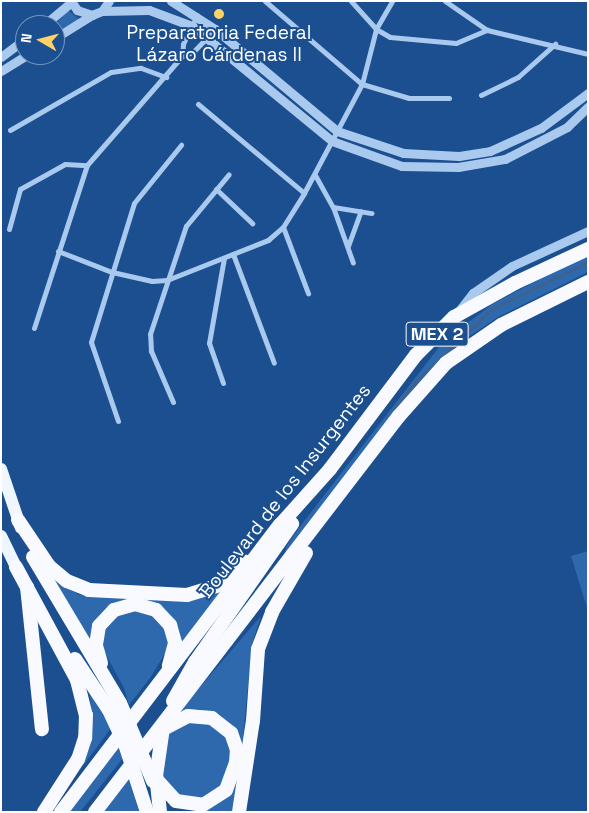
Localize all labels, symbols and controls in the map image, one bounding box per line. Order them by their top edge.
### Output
marker: Preparatoria Federal Lázaro Cárdenas ll [213,8,225,20]
north arrow [15,15,65,65]
place label: Preparatoria Federal Lázaro Cárdenas ll [127,22,311,66]
text: N [17,32,36,44]
road number: MEX 2 [404,318,470,349]
street label: Boulevard de los Insurgentes [194,380,376,602]

